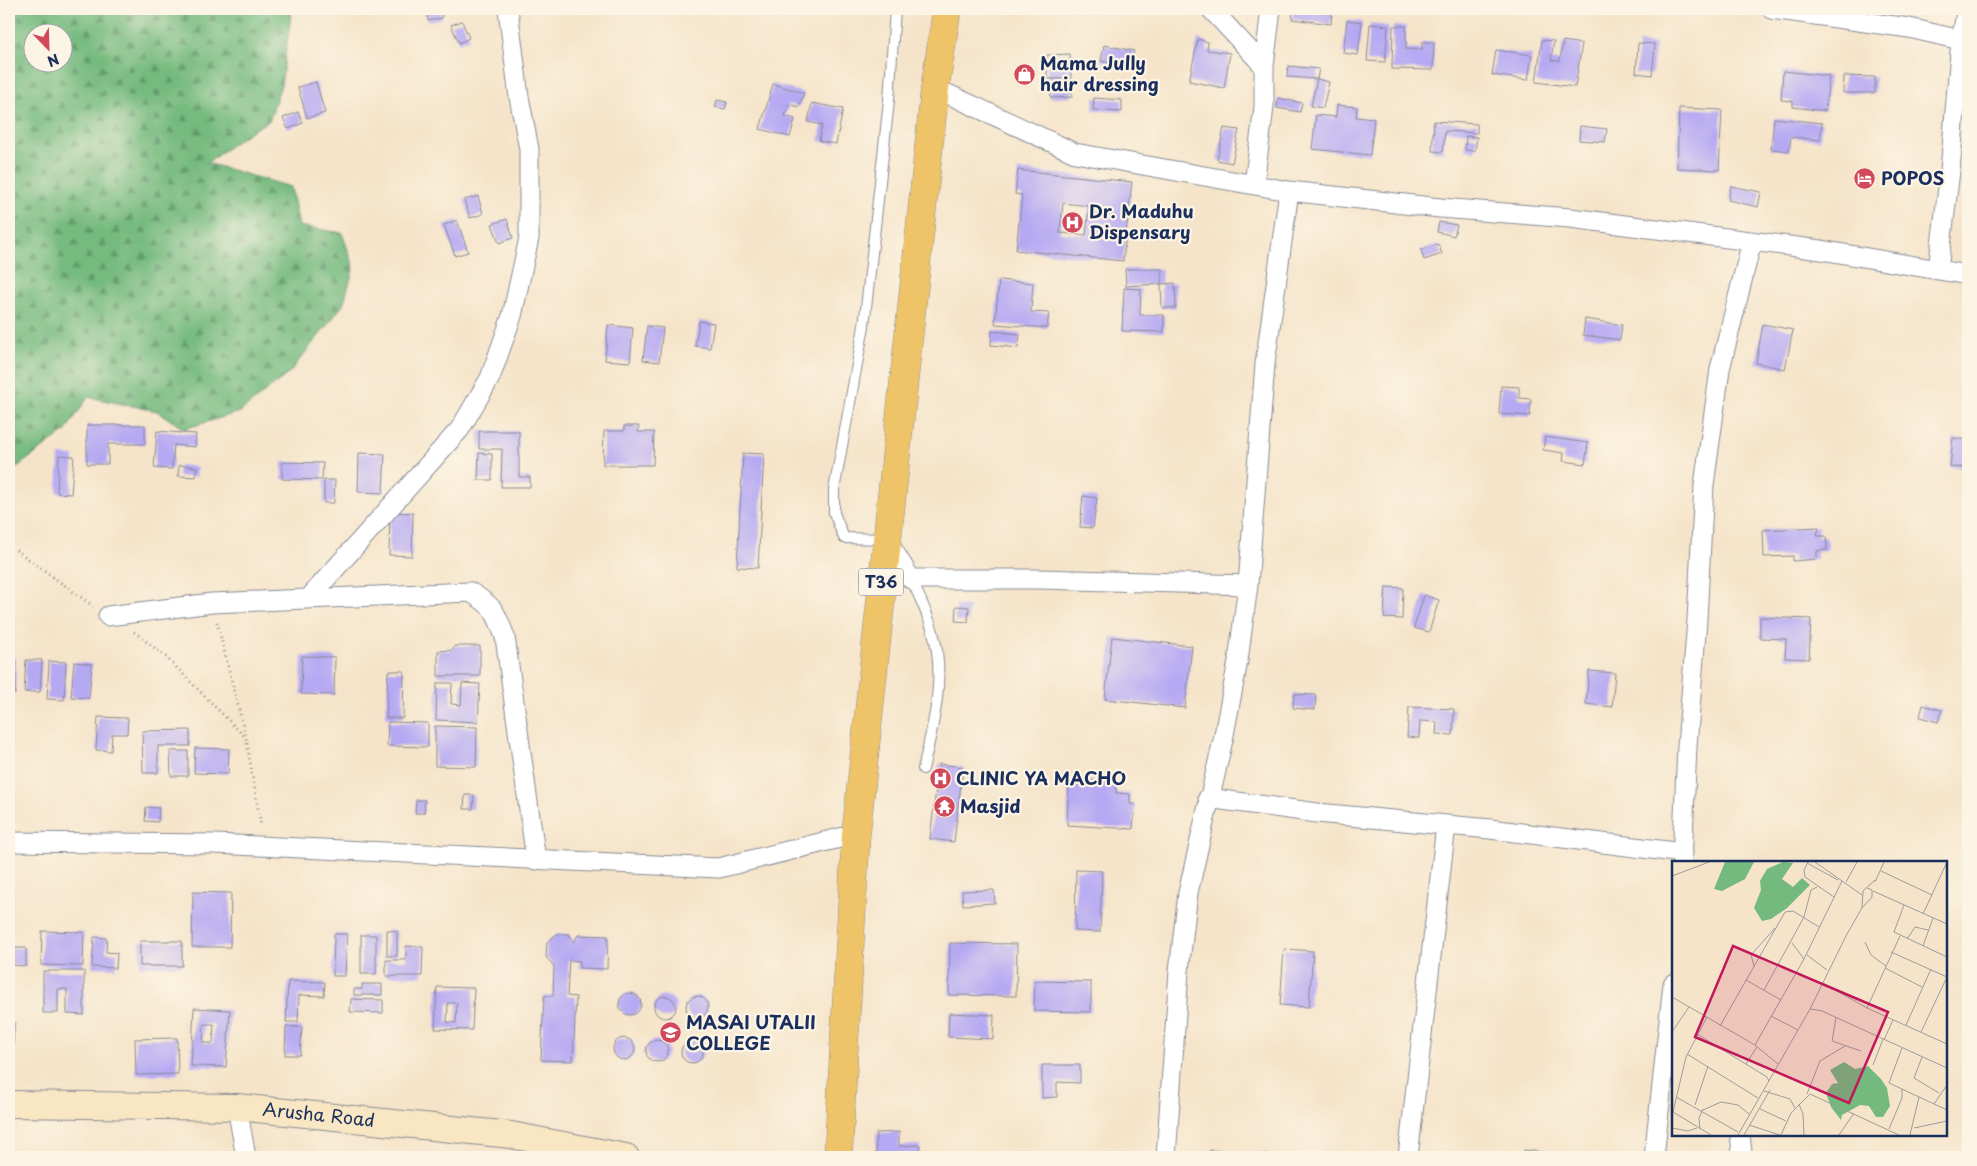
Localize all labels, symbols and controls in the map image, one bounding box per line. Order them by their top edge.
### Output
north arrow [22,22,72,72]
text: N [44,49,62,72]
place label: Mama Jully hair dressing [1040,49,1159,97]
shop icon: Mama Jully hair dressing [1012,62,1036,86]
place label: POPOS [1881,164,1945,191]
hotel icon: POPOS [1853,167,1877,191]
place label: Dr. Maduhu Dispensary [1089,197,1194,245]
hospital icon: Dr. Maduhu Dispensary [1061,210,1085,234]
road number: T36 [858,568,904,596]
place label: CLINIC YA MACHO [956,764,1126,791]
hospital icon: CLINIC YA MACHO [928,767,952,791]
place label: Masjid [960,792,1021,819]
temple icon: Masjid [932,795,956,819]
inset map [1672,861,1947,1136]
place label: MASAI UTALII COLLEGE [686,1008,816,1056]
school or university icon: MASAI UTALII COLLEGE [658,1021,682,1045]
street label: Arusha Road [261,1095,376,1133]

